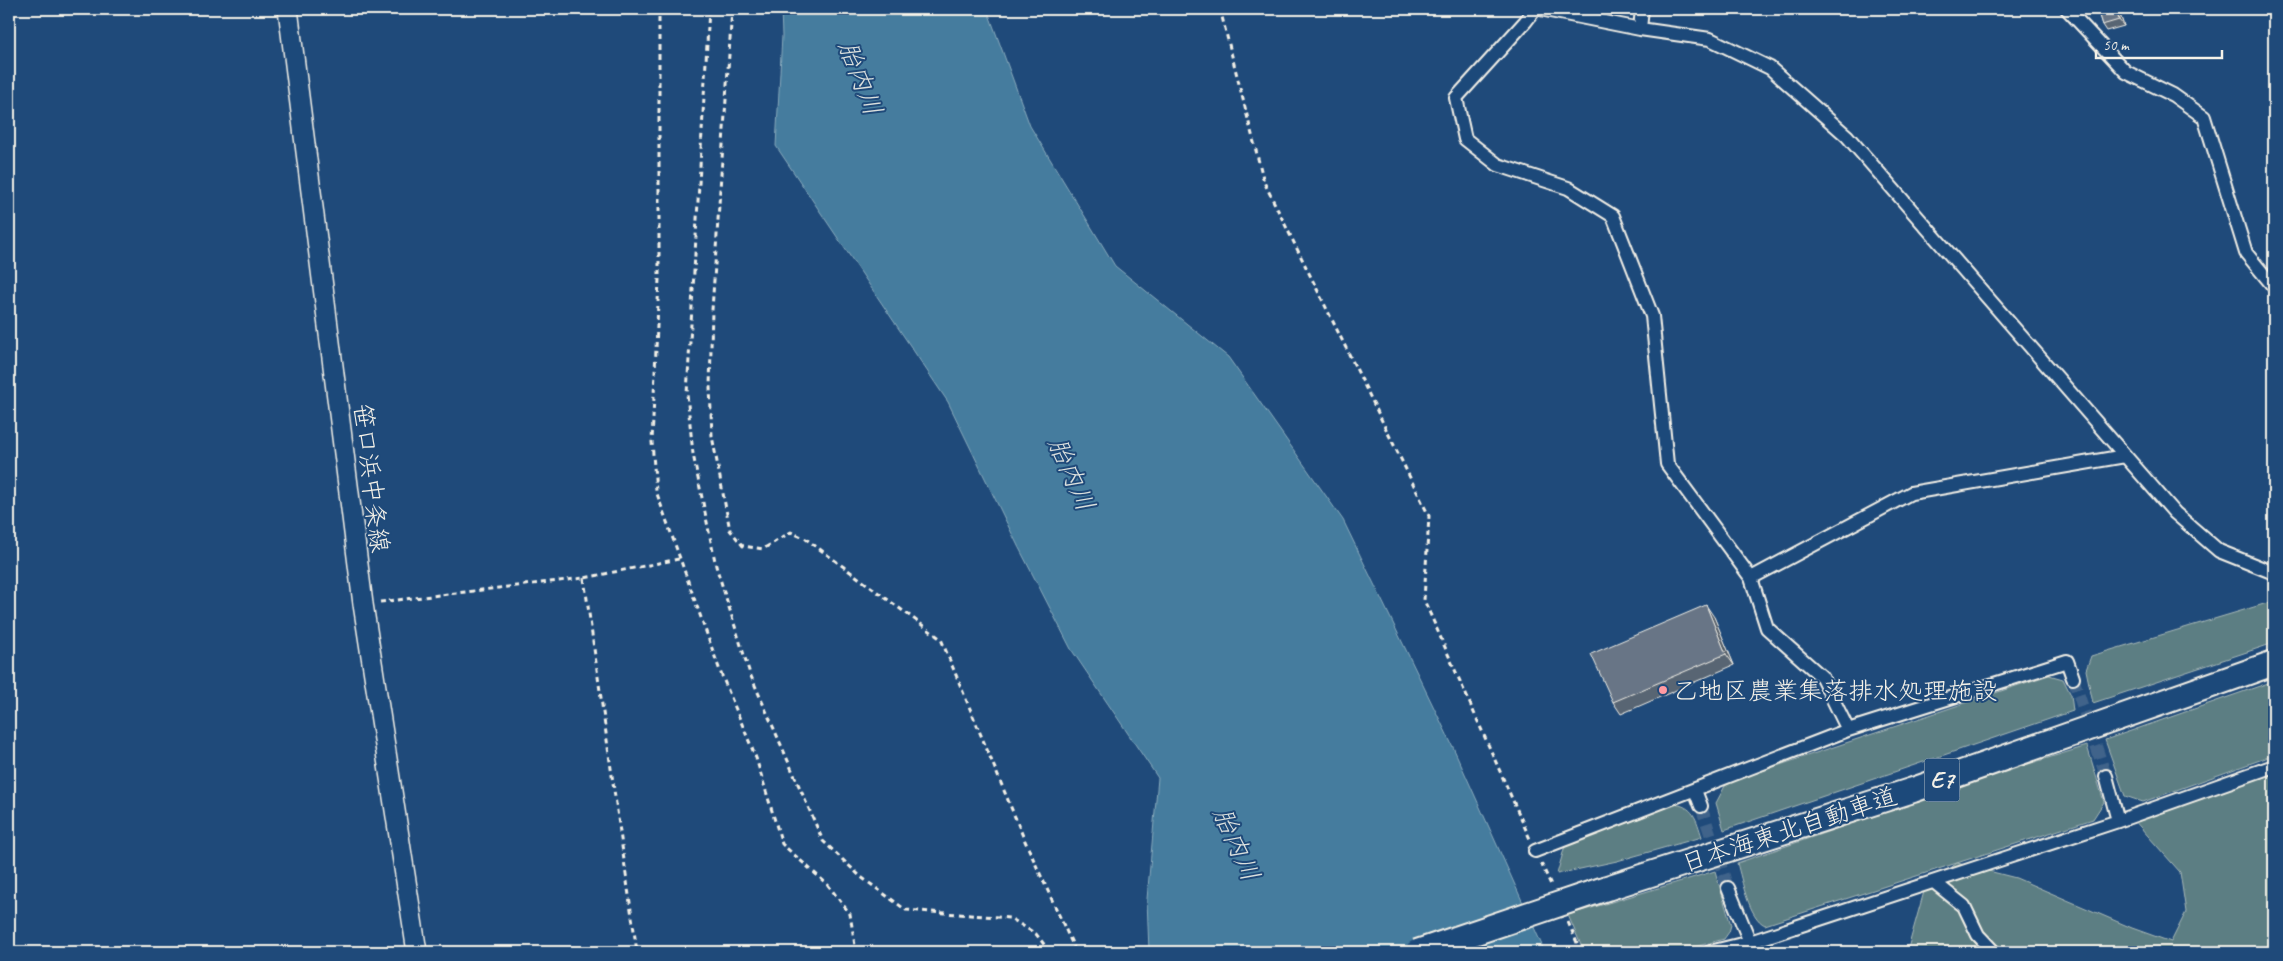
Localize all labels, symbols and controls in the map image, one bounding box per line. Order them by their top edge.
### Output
scale bar [2096,28,2222,60]
water label: 胎内川 [831,36,890,121]
text: 50 m [2103,36,2130,55]
street label: 笹口浜中条線 [346,402,396,555]
water label: 胎内川 [1041,432,1102,517]
place label: 乙地区農業集落排水処理施設 [1673,675,1998,707]
marker: 乙地区農業集落排水処理施設 [1657,684,1669,696]
road number: E7 [1924,758,1960,802]
street label: 日本海東北自動車道 [1677,780,1901,880]
water label: 胎内川 [1206,802,1267,887]

